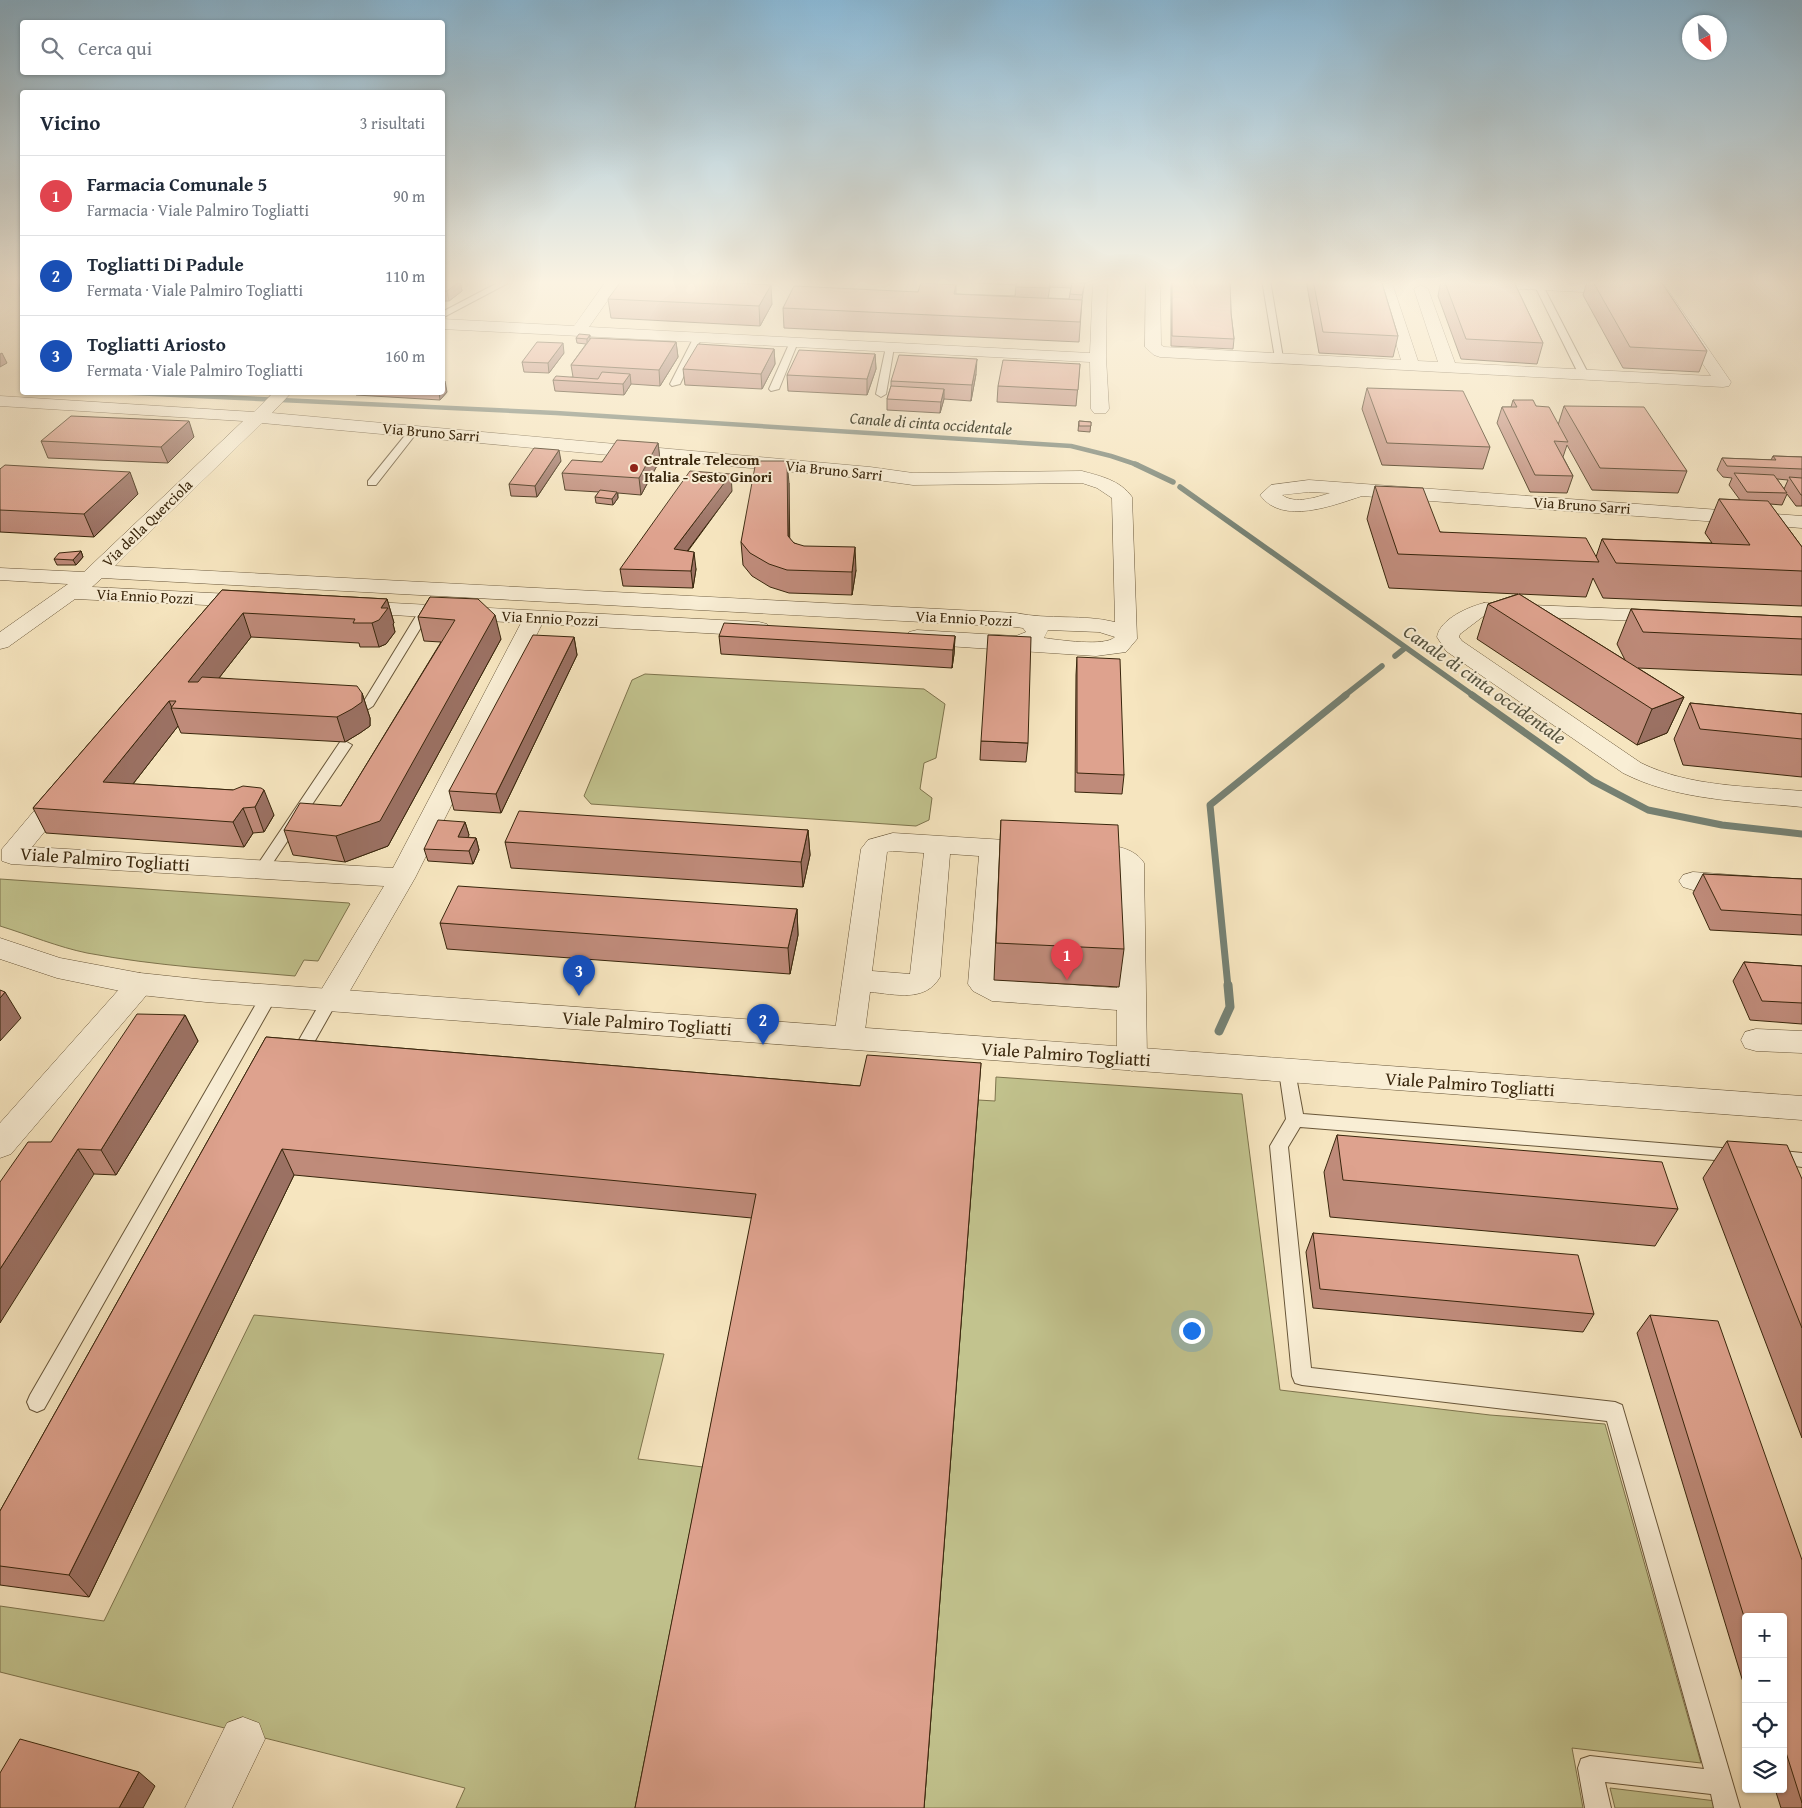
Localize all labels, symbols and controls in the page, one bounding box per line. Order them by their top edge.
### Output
north arrow [1682,15,1727,60]
search box [20,20,445,75]
icon: search [38,34,66,62]
text: Cerca qui [78,34,152,62]
text: Vicino [40,107,100,138]
text: 3 risultati [360,111,425,135]
text: Farmacia Comunale 5 [87,170,267,198]
text: 1 [52,184,60,208]
text: 90 m [393,184,425,208]
text: Farmacia · Viale Palmiro Togliatti [87,198,309,222]
text: Togliatti Di Padule [87,250,244,278]
text: 2 [52,264,60,288]
text: 110 m [385,264,425,288]
text: Fermata · Viale Palmiro Togliatti [87,278,303,302]
text: Togliatti Ariosto [87,330,226,358]
text: 3 [52,344,60,368]
text: 160 m [385,344,425,368]
text: Fermata · Viale Palmiro Togliatti [87,358,303,382]
water label: Canale di cinta occidentale [849,405,1013,441]
street label: Via Bruno Sarri [381,417,481,447]
place label: Centrale Telecom Italia - Sesto Ginori [644,449,773,487]
street label: Via Bruno Sarri [784,454,884,486]
marker: Centrale Telecom Italia - Sesto Ginori [628,462,640,474]
street label: Via della Querciola [97,474,197,572]
street label: Via Bruno Sarri [1533,491,1631,519]
street label: Via Ennio Pozzi [96,583,194,609]
street label: Via Ennio Pozzi [501,605,599,631]
street label: Via Ennio Pozzi [915,605,1013,631]
water label: Canale di cinta occidentale [1398,617,1572,751]
street label: Viale Palmiro Togliatti [19,840,191,878]
pin: 1 [1051,939,1083,980]
pin: 3 [563,955,595,996]
street label: Viale Palmiro Togliatti [561,1004,733,1042]
pin: 2 [747,1004,779,1045]
street label: Viale Palmiro Togliatti [980,1035,1152,1073]
street label: Viale Palmiro Togliatti [1384,1065,1556,1103]
your location [1179,1318,1205,1344]
map controls [1742,1613,1787,1793]
button: + [1742,1613,1787,1658]
button: − [1742,1658,1787,1703]
button: locate [1742,1703,1787,1748]
button: layers [1742,1748,1787,1793]

